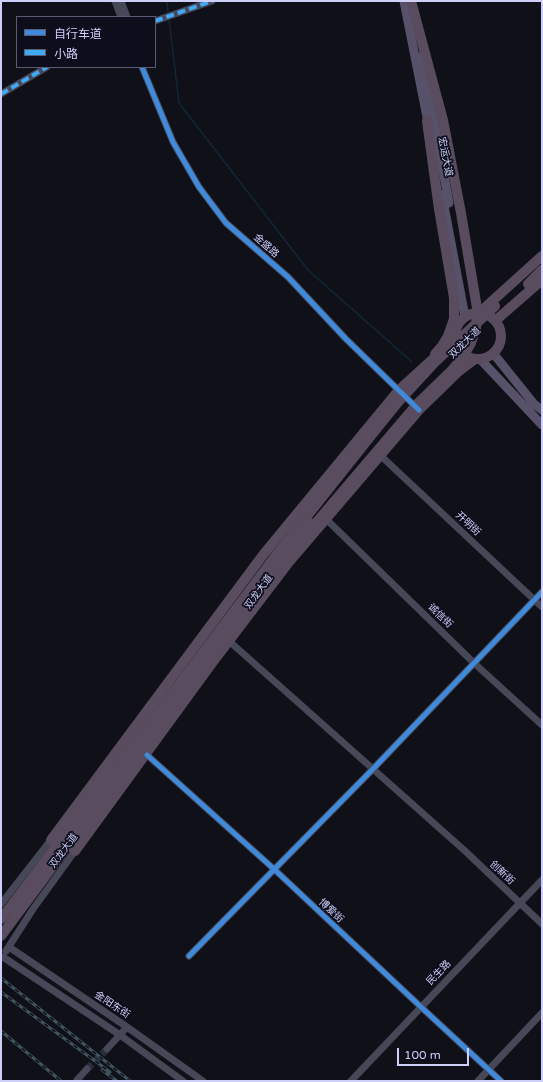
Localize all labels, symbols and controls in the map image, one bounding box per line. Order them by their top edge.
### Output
legend [16,16,156,68]
text: 自行车道 [54,27,102,41]
text: 小路 [54,47,78,61]
street label: 宏运大道 [435,136,455,178]
street label: 金盛路 [251,232,281,260]
street label: 双龙大道 [446,325,484,361]
street label: 开明街 [453,509,483,539]
street label: 双龙大道 [242,572,276,612]
street label: 诚信街 [425,601,455,631]
street label: 双龙大道 [47,831,81,871]
street label: 创新街 [487,858,517,888]
street label: 博爱街 [316,896,346,926]
street label: 民生路 [424,958,454,988]
street label: 金阳东街 [92,989,132,1021]
scale bar [399,1040,471,1066]
text: 100 m [404,1048,441,1062]

